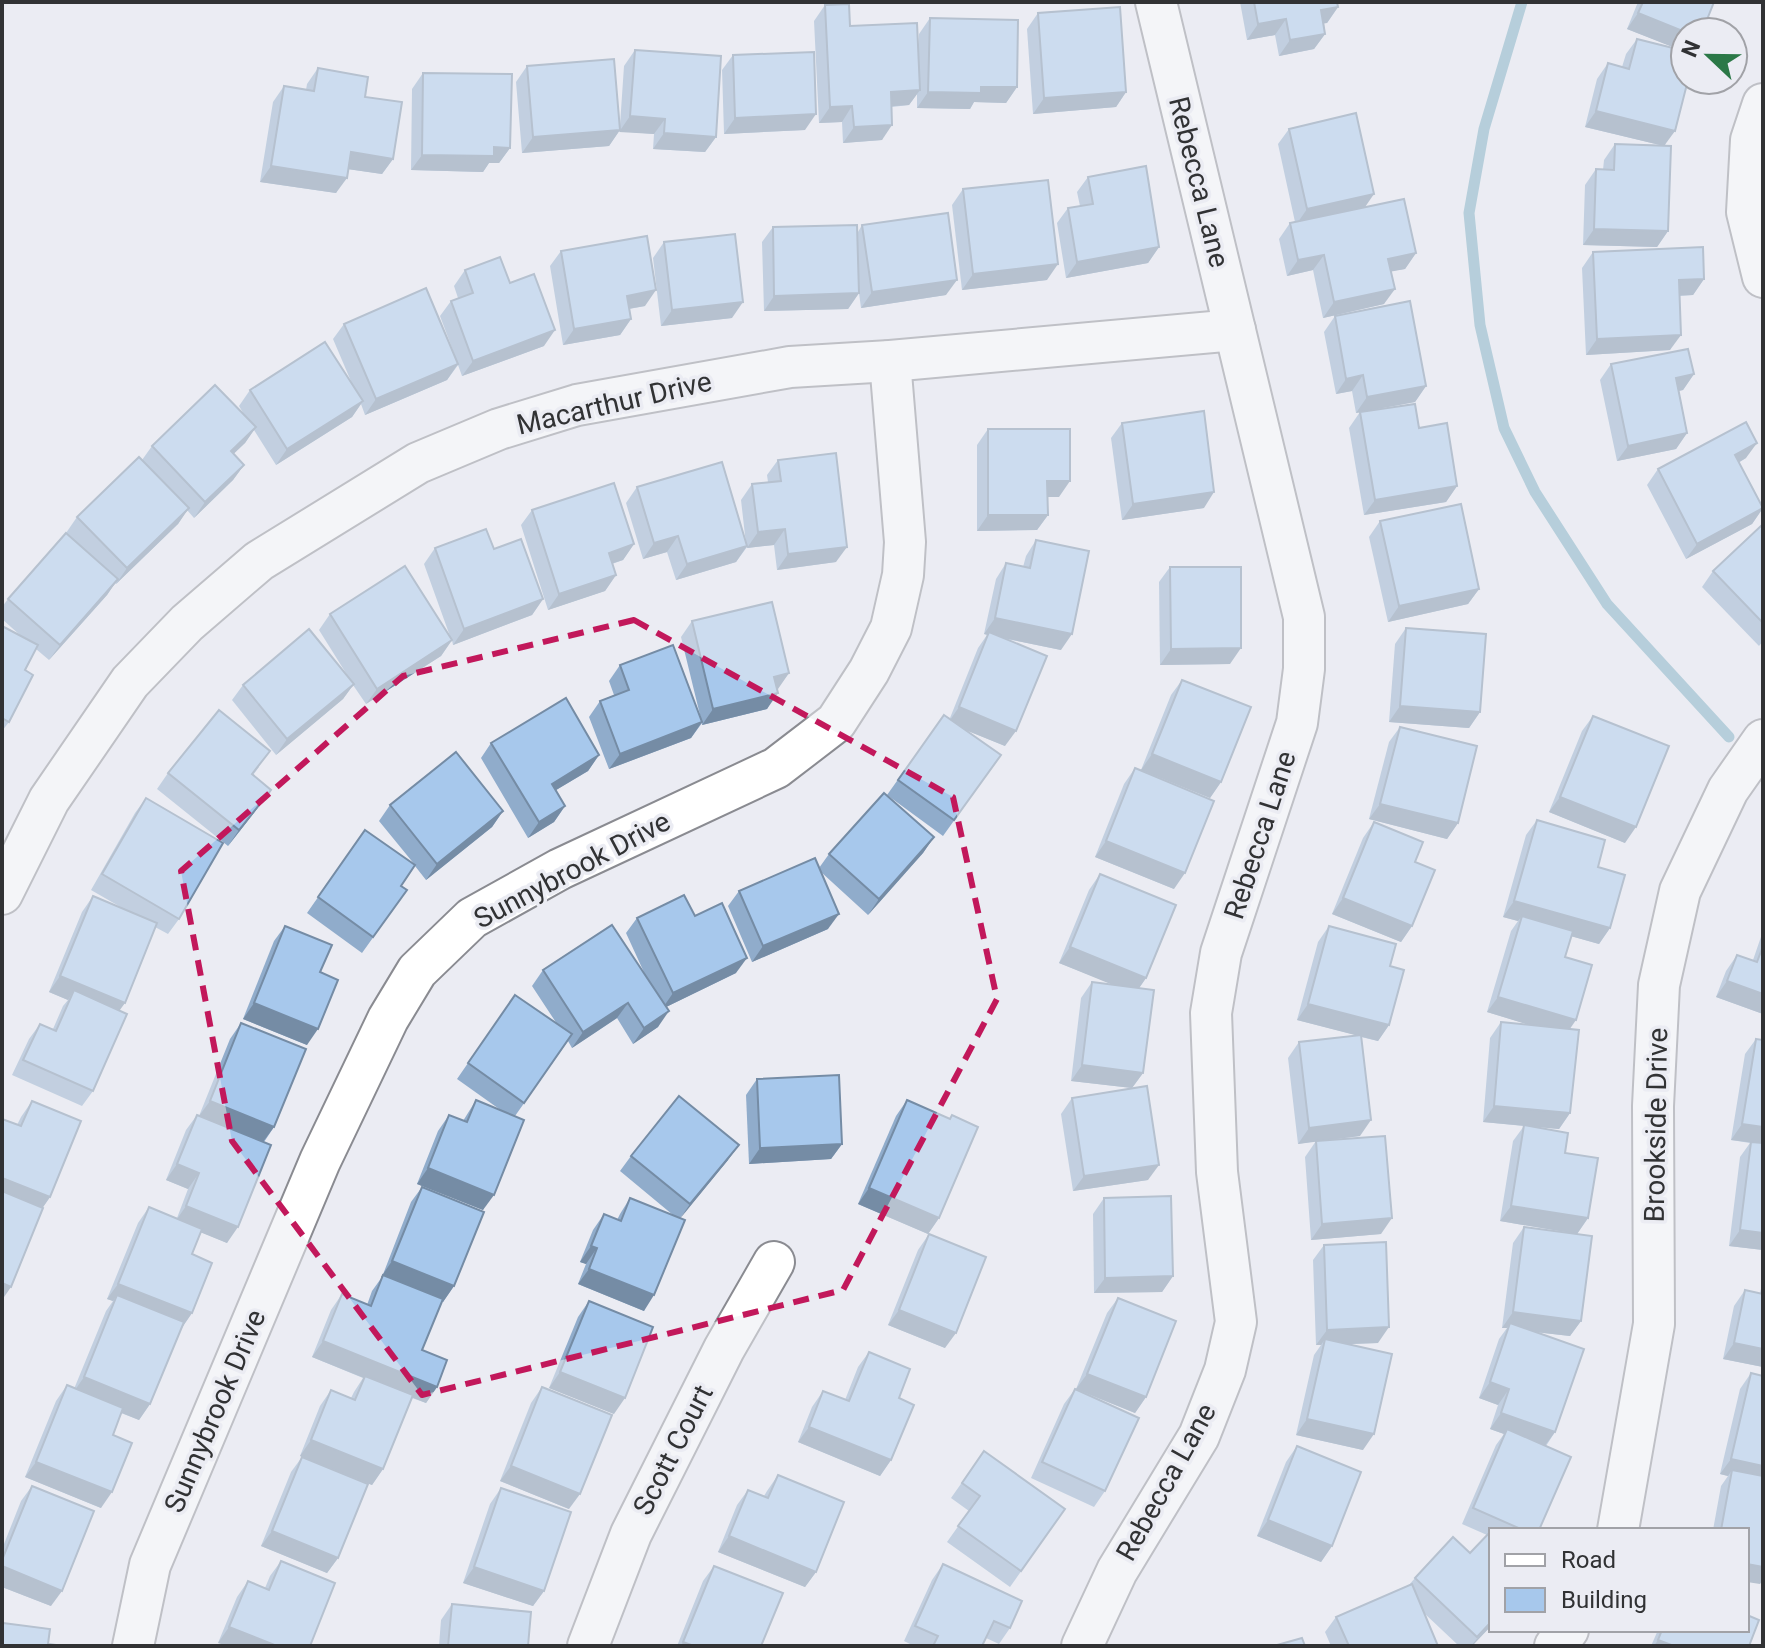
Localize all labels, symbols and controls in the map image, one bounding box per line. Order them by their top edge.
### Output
north arrow [1669,16,1749,96]
text: N [1676,37,1705,61]
street label: Rebecca Lane [1162,93,1236,271]
street label: Macarthur Drive [513,365,715,441]
street label: Rebecca Lane [1217,747,1303,923]
street label: Sunnybrook Drive [468,804,676,936]
street label: Brookside Drive [1638,1027,1674,1223]
street label: Sunnybrook Drive [157,1305,273,1517]
street label: Scott Court [626,1379,720,1521]
street label: Rebecca Lane [1109,1398,1223,1566]
legend [1489,1528,1749,1632]
text: Road [1561,1546,1616,1574]
text: Building [1561,1586,1647,1614]

